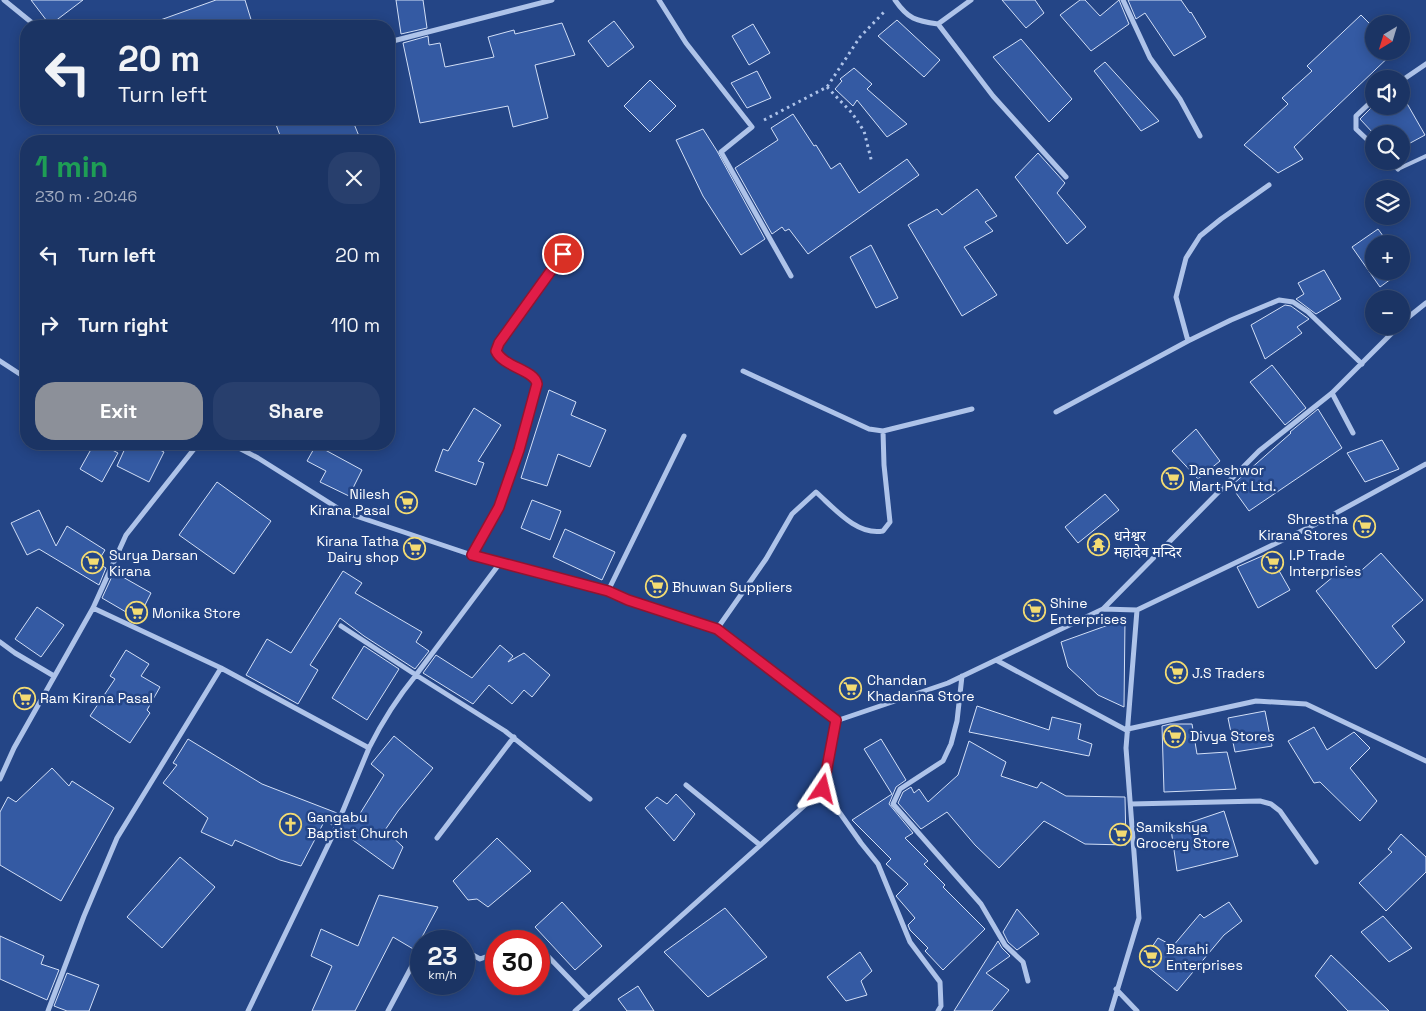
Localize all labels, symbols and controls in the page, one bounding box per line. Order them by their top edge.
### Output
north arrow [1365,15,1410,60]
map controls [1365,15,1410,335]
text: 20 m [118,37,200,81]
icon: left [35,40,100,105]
button: sound [1365,70,1410,115]
text: Turn left [118,80,208,108]
button: search [1365,125,1410,170]
text: 1 min [35,147,108,186]
button: close [328,152,380,204]
button: layers [1365,180,1410,225]
text: 230 m · 20:46 [35,186,137,207]
pin [542,233,584,275]
button: + [1365,235,1410,280]
icon: arrive [549,240,577,268]
icon: left [35,241,63,269]
text: Turn left [78,243,156,268]
text: 20 m [335,243,380,268]
button: − [1365,290,1410,335]
icon: right [35,311,63,339]
text: Turn right [78,313,168,338]
text: 110 m [331,313,380,338]
button: Exit [35,382,203,440]
button: Share [213,382,380,440]
place label: Daneshwor Mart Pvt Ltd. [1189,461,1276,495]
supermarket icon: Daneshwor Mart Pvt Ltd. [1161,466,1185,490]
place label: Nilesh Kirana Pasal [310,485,390,519]
supermarket icon: Nilesh Kirana Pasal [394,490,418,514]
place label: Shrestha Kirana Stores [1259,510,1348,544]
supermarket icon: Shrestha Kirana Stores [1352,515,1376,539]
place label: धनेश्वर महादेव मन्दिर [1114,527,1182,561]
place label: Kirana Tatha Dairy shop [316,532,399,566]
temple icon: धनेश्वर महादेव मन्दिर [1086,532,1110,556]
supermarket icon: Kirana Tatha Dairy shop [403,537,427,561]
place label: Surya Darsan Kirana [109,546,198,580]
place label: I.P Trade Interprises [1289,546,1361,580]
supermarket icon: Surya Darsan Kirana [81,551,105,575]
supermarket icon: I.P Trade Interprises [1261,551,1285,575]
supermarket icon: Bhuwan Suppliers [644,575,668,599]
place label: Bhuwan Suppliers [672,578,792,596]
place label: Shine Enterprises [1050,594,1127,628]
supermarket icon: Shine Enterprises [1022,599,1046,623]
supermarket icon: Monika Store [124,601,148,625]
place label: Monika Store [152,604,241,622]
supermarket icon: J.S Traders [1164,661,1188,685]
place label: J.S Traders [1192,664,1265,682]
place label: Chandan Khadanna Store [867,671,975,705]
supermarket icon: Chandan Khadanna Store [839,676,863,700]
supermarket icon: Ram Kirana Pasal [12,686,36,710]
place label: Ram Kirana Pasal [40,689,153,707]
supermarket icon: Divya Stores [1162,724,1186,748]
place label: Divya Stores [1190,727,1275,745]
position arrow [796,762,848,814]
place label: Gangabu Baptist Church [307,808,408,842]
church icon: Gangabu Baptist Church [279,813,303,837]
place label: Samikshya Grocery Store [1136,818,1230,852]
supermarket icon: Samikshya Grocery Store [1108,823,1132,847]
speed limit sign: 30 [485,930,550,995]
text: 23 [427,940,458,972]
place label: Barahi Enterprises [1166,940,1243,974]
supermarket icon: Barahi Enterprises [1138,945,1162,969]
text: km/h [428,967,457,983]

